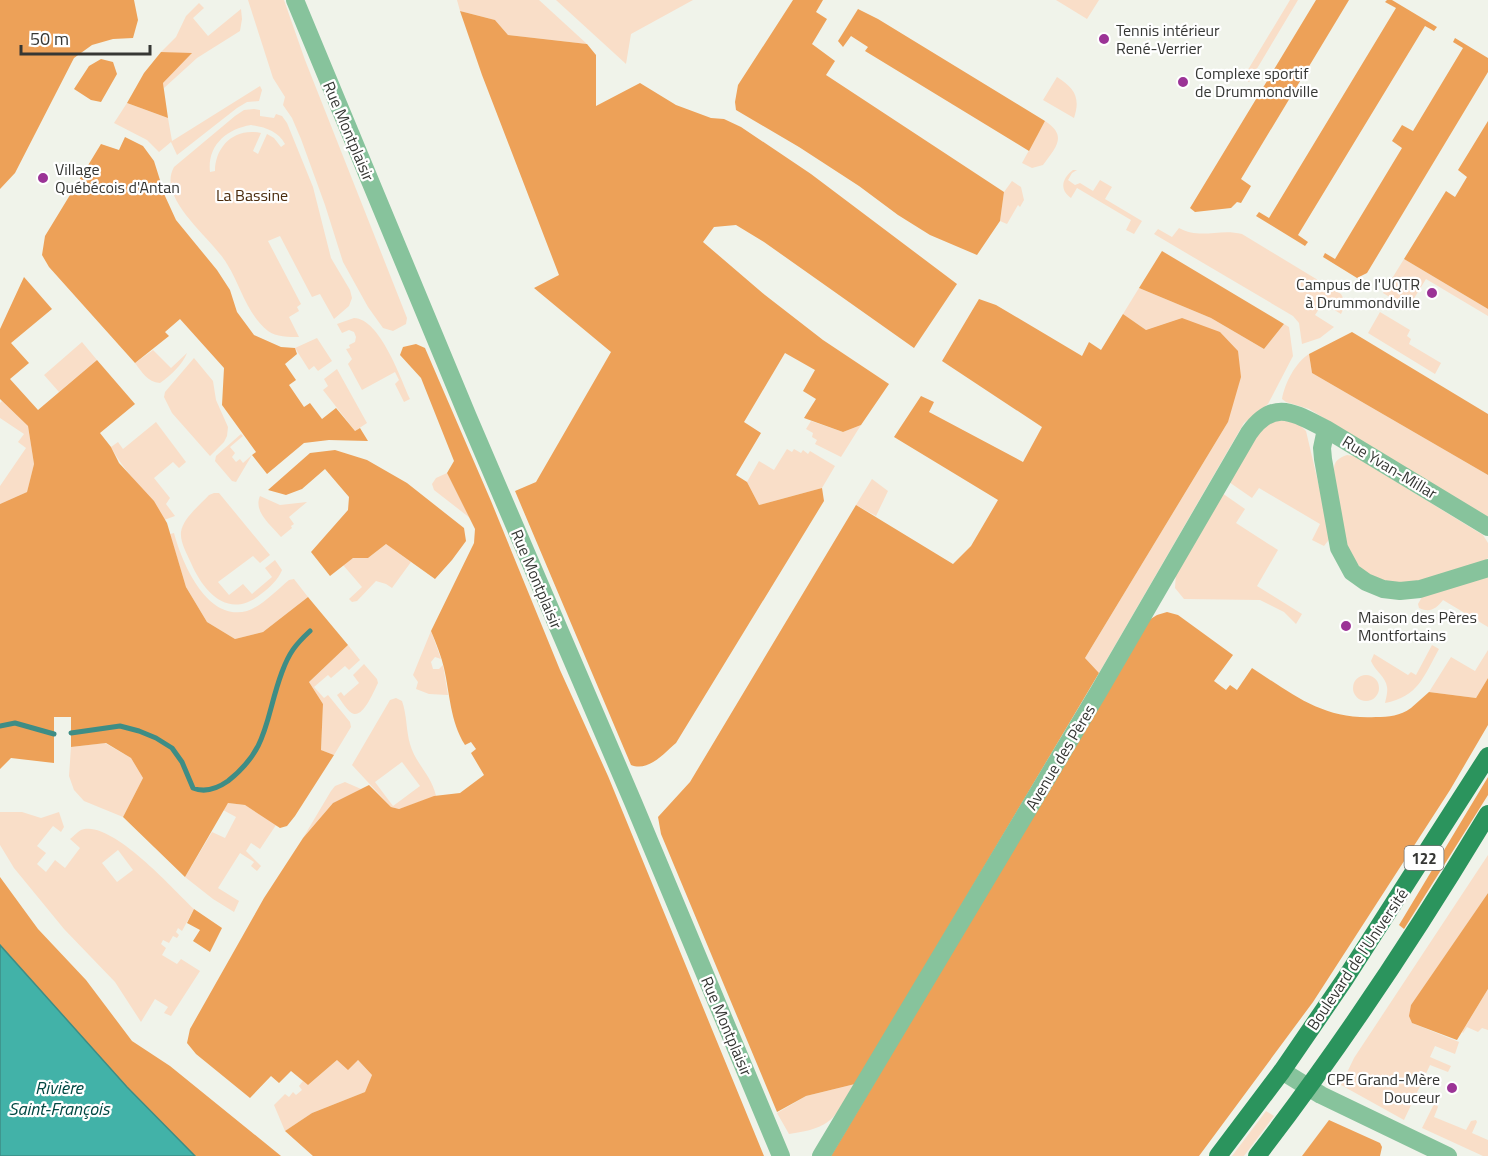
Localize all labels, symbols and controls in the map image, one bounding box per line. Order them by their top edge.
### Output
scale bar [21,18,150,56]
place label: Tennis intérieur René-Verrier [1116,18,1220,60]
text: 50 m [30,25,69,52]
marker: Tennis intérieur René-Verrier [1097,32,1111,46]
place label: Complexe sportif de Drummondville [1195,61,1318,103]
marker: Complexe sportif de Drummondville [1176,75,1190,89]
street label: Rue Montplaisir [317,78,381,185]
place label: Village Québécois d'Antan [55,157,180,199]
marker: Village Québécois d'Antan [36,171,50,185]
park label: La Bassine [216,183,288,207]
place label: Campus de l'UQTR à Drummondville [1296,272,1420,314]
marker: Campus de l'UQTR à Drummondville [1425,286,1439,300]
street label: Rue Yvan-Millar [1338,429,1442,505]
street label: Rue Montplaisir [505,526,569,633]
place label: Maison des Pères Montfortains [1358,605,1477,647]
marker: Maison des Pères Montfortains [1339,619,1353,633]
street label: Avenue des Pères [1019,700,1101,814]
road number: 122 [1404,846,1444,870]
street label: Boulevard de l'Université [1300,883,1414,1035]
street label: Rue Montplaisir [695,973,759,1080]
place label: CPE Grand-Mère Douceur [1327,1067,1440,1109]
water label: Rivière Saint-François [8,1074,111,1122]
marker: CPE Grand-Mère Douceur [1445,1081,1459,1095]

